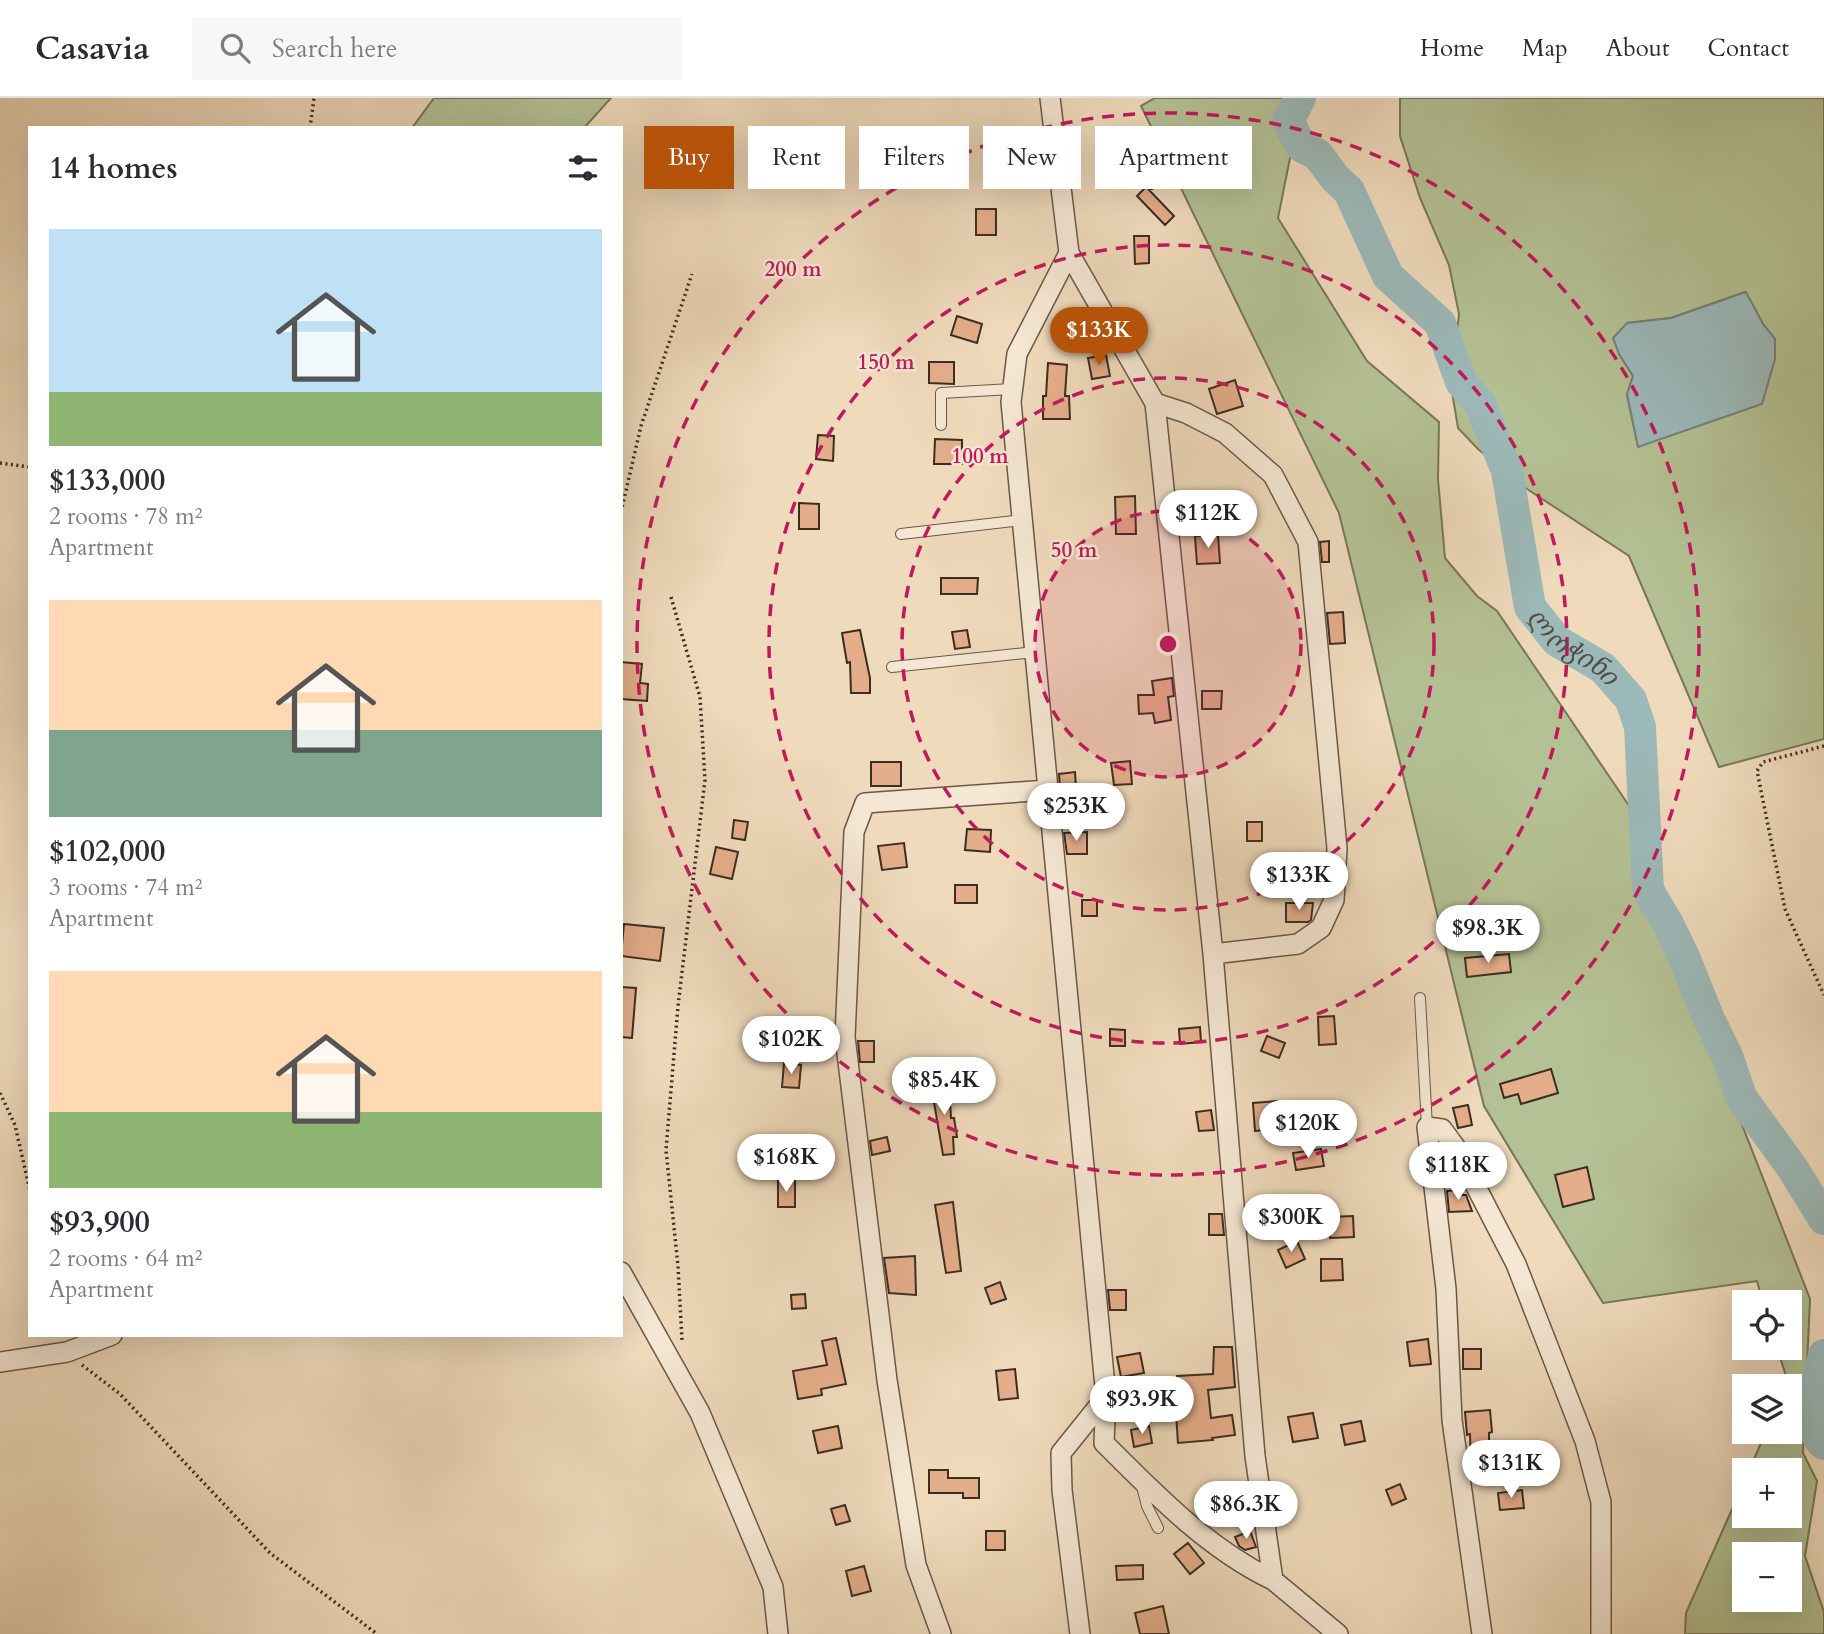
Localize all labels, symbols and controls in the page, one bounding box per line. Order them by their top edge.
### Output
search box [192,17,682,80]
text: Casavia [35,26,150,71]
icon: search [216,29,254,67]
text: Search here [272,31,398,66]
text: Home [1420,32,1484,65]
text: Map [1522,32,1568,65]
text: About [1606,32,1670,65]
text: Contact [1708,32,1789,65]
chip: Buy [644,126,734,189]
chip: Rent [748,126,845,189]
chip: Filters [859,126,969,189]
chip: New [983,126,1081,189]
chip: Apartment [1095,126,1252,189]
text: 14 homes [49,148,178,189]
icon: filters [564,149,602,187]
text: 200 m [764,255,822,284]
icon: home [263,274,389,400]
pin: $133K [1050,308,1148,367]
text: $133K [1066,314,1132,345]
text: 150 m [857,348,915,377]
text: 100 m [951,442,1009,471]
text: $133,000 [49,460,165,501]
pin: $112K [1159,490,1257,550]
text: $112K [1175,497,1241,528]
text: 2 rooms · 78 m² [49,501,202,532]
text: Apartment [49,532,153,563]
text: 50 m [1051,536,1098,565]
water label: ლოჭინი [1519,600,1628,693]
centre of rings [1156,632,1180,656]
icon: home [263,645,389,771]
pin: $253K [1027,784,1125,843]
text: $253K [1043,790,1109,821]
text: $102,000 [49,831,165,872]
pin: $133K [1250,852,1348,912]
text: $133K [1266,859,1332,890]
text: 3 rooms · 74 m² [49,872,202,903]
text: Apartment [49,903,153,934]
pin: $98.3K [1431,906,1545,965]
text: $98.3K [1452,912,1524,943]
icon: home [263,1016,389,1142]
pin: $102K [742,1016,840,1076]
text: $102K [758,1023,824,1054]
pin: $85.4K [887,1058,1001,1117]
text: $85.4K [908,1064,980,1095]
pin: $120K [1259,1100,1357,1160]
text: $120K [1275,1107,1341,1138]
pin: $168K [737,1134,835,1194]
text: $168K [753,1141,819,1172]
pin: $118K [1409,1142,1507,1202]
text: $118K [1425,1149,1491,1180]
pin: $300K [1242,1194,1340,1254]
text: $300K [1258,1201,1324,1232]
text: $93,900 [49,1202,150,1243]
text: 2 rooms · 64 m² [49,1243,202,1274]
text: Apartment [49,1274,153,1305]
map controls [1732,1290,1802,1612]
button: locate [1732,1290,1802,1360]
button: layers [1732,1374,1802,1444]
pin: $93.9K [1085,1376,1199,1436]
text: $93.9K [1106,1383,1178,1414]
pin: $131K [1462,1440,1560,1500]
text: $131K [1478,1447,1544,1478]
button: + [1732,1458,1802,1528]
pin: $86.3K [1189,1482,1303,1541]
text: $86.3K [1210,1488,1282,1519]
button: − [1732,1542,1802,1612]

